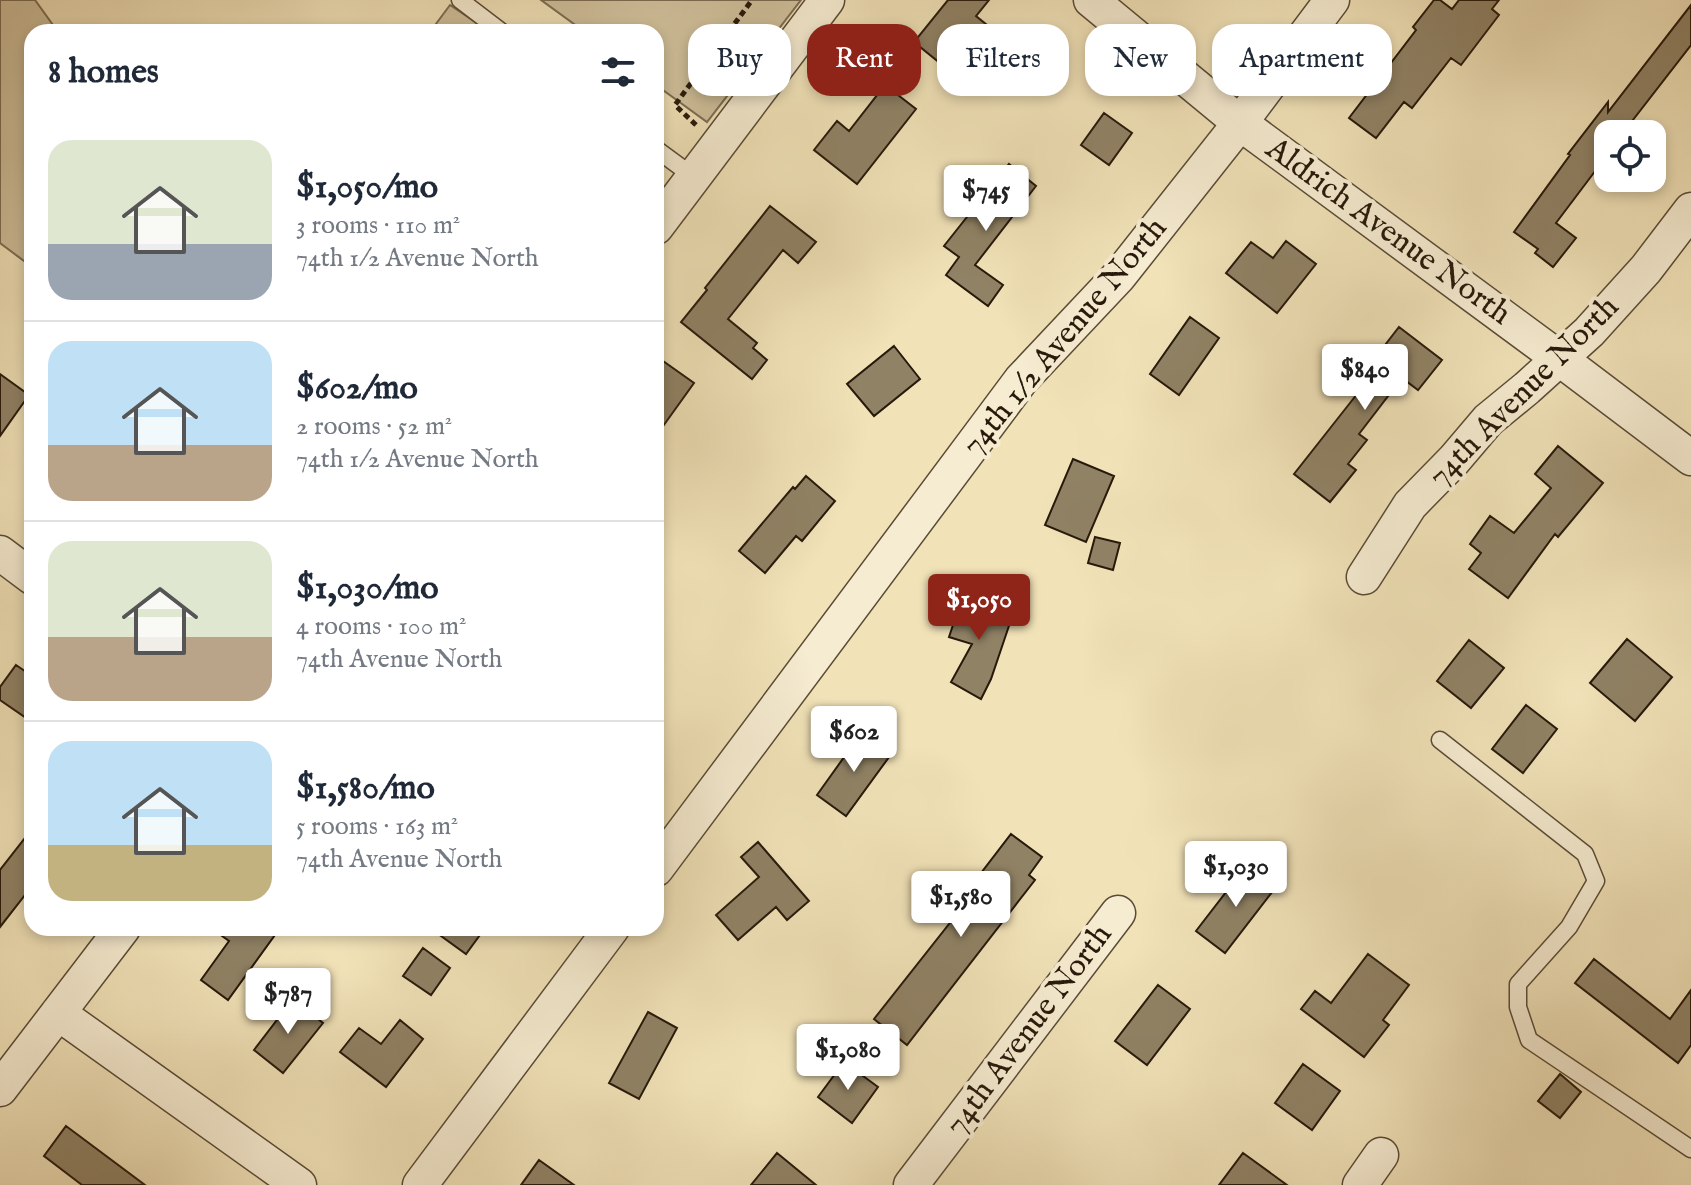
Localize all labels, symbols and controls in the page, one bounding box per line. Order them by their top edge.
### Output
chip: Buy [688,24,791,96]
chip: Rent [807,24,921,96]
chip: Filters [937,24,1069,96]
chip: New [1085,24,1196,96]
chip: Apartment [1212,24,1392,96]
icon: filters [596,50,640,94]
text: 8 homes [48,51,159,94]
map controls [1594,120,1666,192]
button: locate [1594,120,1666,192]
street label: Aldrich Avenue North [1256,129,1519,335]
pin: $745 [939,165,1033,233]
text: $1,050/mo [296,166,438,209]
icon: home [112,172,208,268]
text: $745 [962,174,1010,207]
text: 3 rooms · 110 m² [296,209,460,242]
street label: 74th 1/2 Avenue North [953,209,1177,465]
text: 74th 1/2 Avenue North [296,242,539,275]
street label: 74th Avenue North [1420,288,1628,496]
pin: $840 [1318,344,1412,412]
text: $840 [1340,353,1390,386]
text: $602/mo [296,367,418,410]
icon: home [112,373,208,469]
text: 2 rooms · 52 m² [296,410,452,443]
text: 74th 1/2 Avenue North [296,443,539,476]
text: $1,030/mo [296,567,439,610]
icon: home [112,573,208,669]
pin: $1,050 [914,574,1044,642]
text: $1,050 [946,583,1012,616]
text: 4 rooms · 100 m² [296,610,466,643]
text: 74th Avenue North [296,643,502,676]
pin: $602 [807,706,901,774]
text: $602 [829,715,879,748]
text: $1,580/mo [296,767,435,810]
icon: home [112,773,208,869]
text: 5 rooms · 163 m² [296,810,458,843]
pin: $1,030 [1171,841,1301,909]
text: 74th Avenue North [296,843,502,876]
text: $1,030 [1203,850,1269,883]
pin: $1,580 [896,871,1026,939]
text: $1,580 [929,880,993,913]
street label: 74th Avenue North [936,916,1122,1144]
pin: $787 [241,968,335,1036]
text: $787 [264,977,312,1010]
pin: $1,080 [783,1024,913,1092]
text: $1,080 [815,1033,881,1066]

